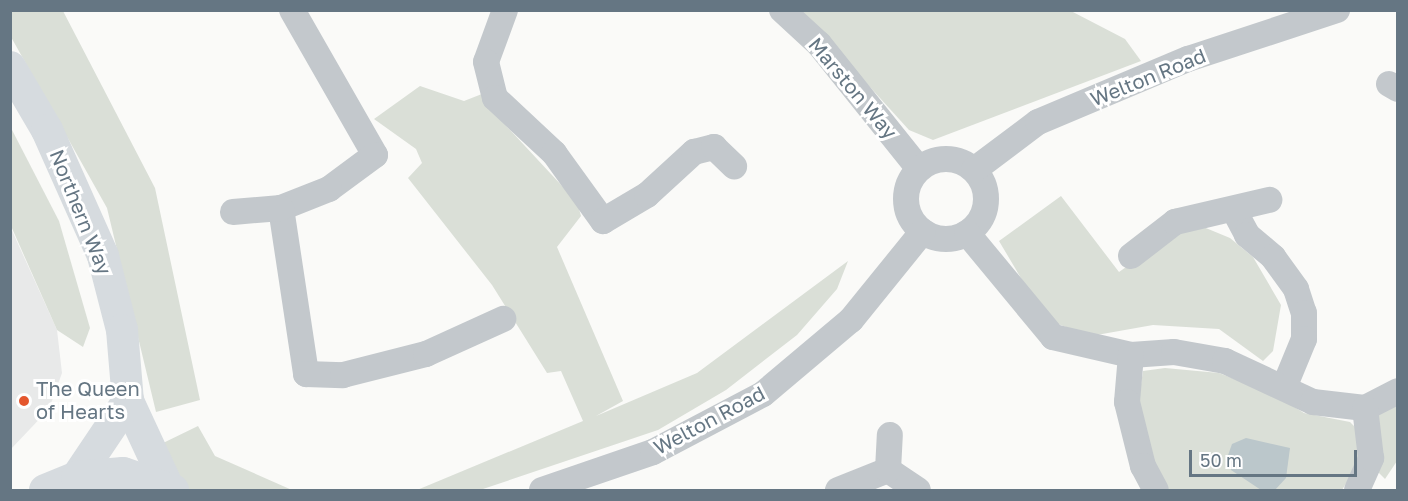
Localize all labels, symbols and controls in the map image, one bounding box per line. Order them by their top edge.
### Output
street label: Marston Way [804,33,902,143]
street label: Welton Road [1087,43,1209,111]
street label: Northern Way [45,146,117,278]
place label: The Queen of Hearts [36,377,140,424]
street label: Welton Road [649,381,769,459]
marker: The Queen of Hearts [17,394,31,408]
scale bar [1192,438,1360,476]
text: 50 m [1200,449,1242,471]

